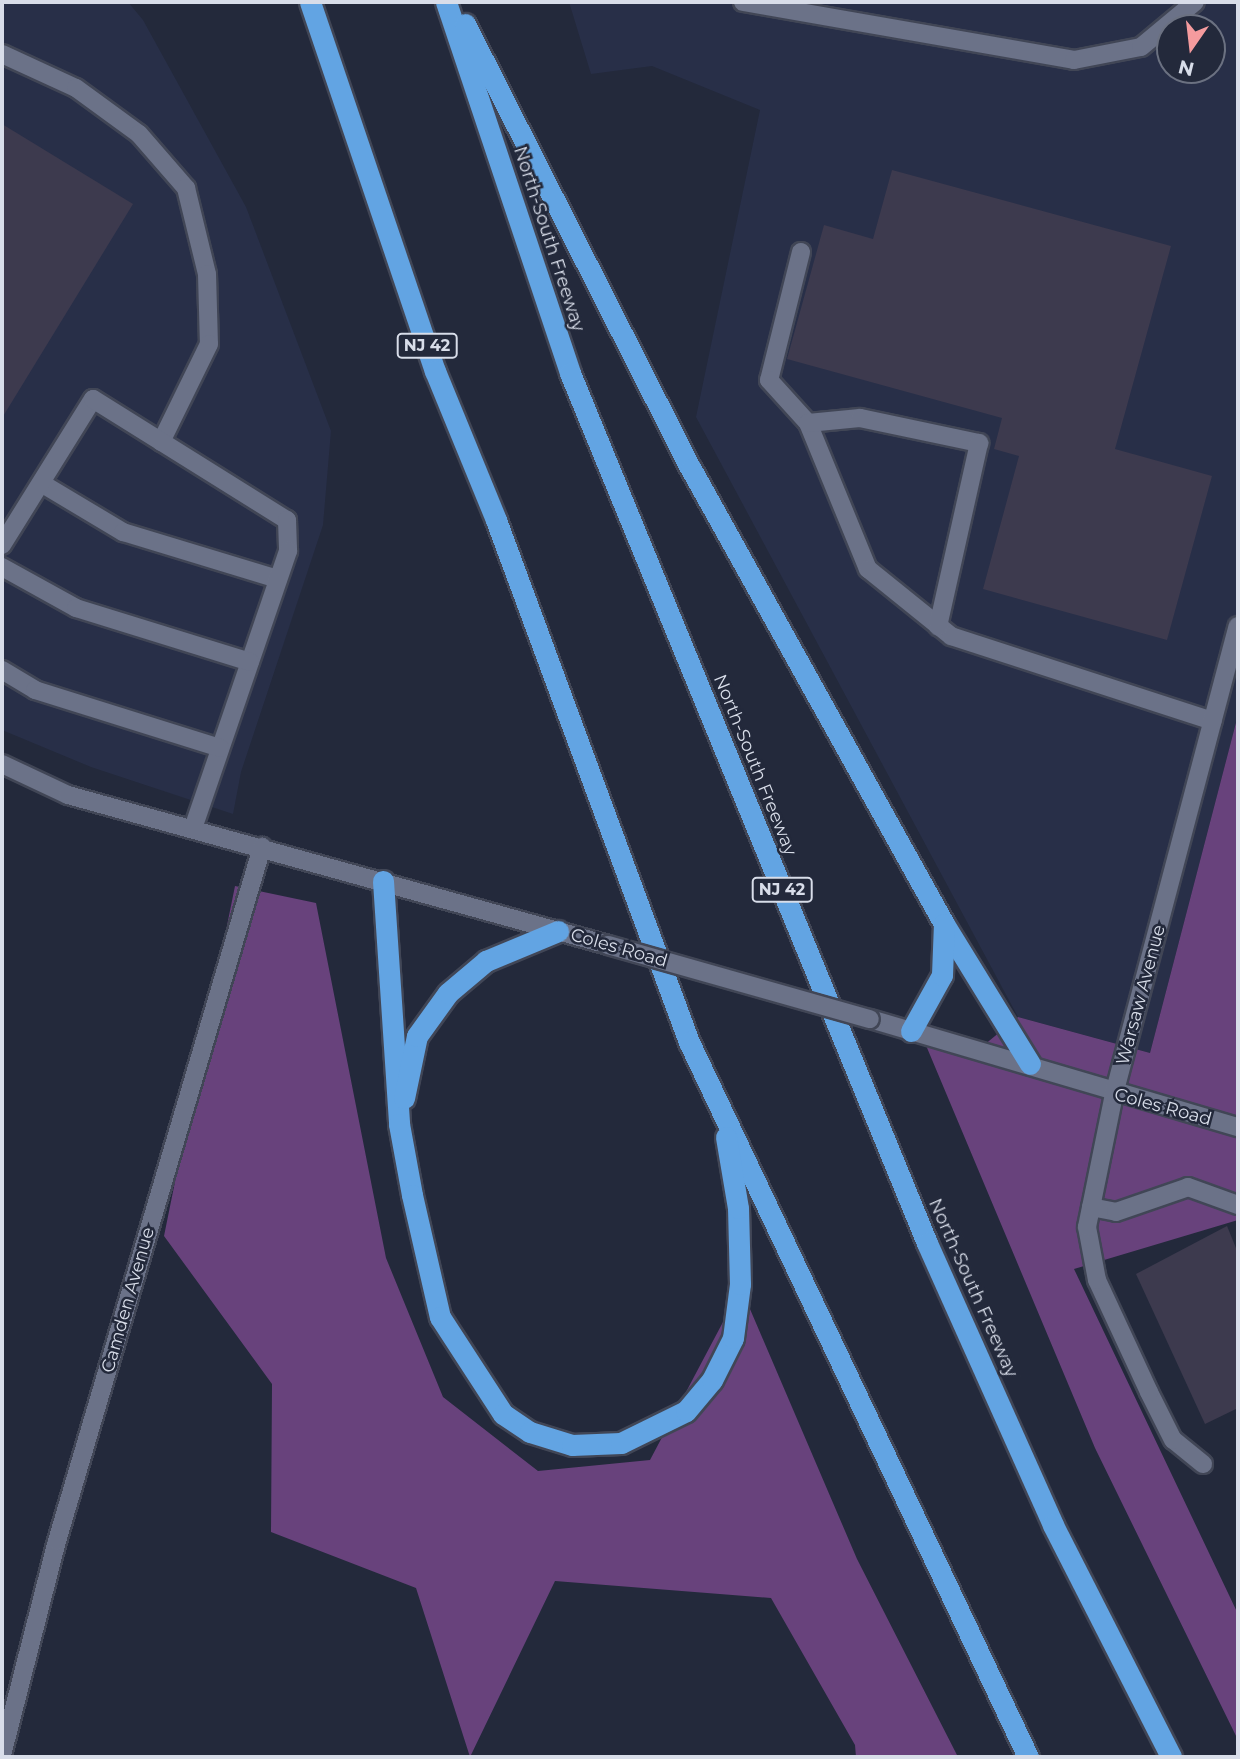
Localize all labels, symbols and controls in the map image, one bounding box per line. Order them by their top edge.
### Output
north arrow [1156,14,1226,84]
text: N [1176,55,1197,81]
street label: North-South Freeway [509,144,589,334]
road number: NJ 42 [396,334,458,358]
street label: North-South Freeway [709,671,801,859]
road number: NJ 42 [750,877,814,902]
street label: Warsaw Avenue [1112,922,1170,1068]
street label: Coles Road [568,924,670,972]
street label: Coles Road [1112,1084,1214,1130]
street label: North-South Freeway [924,1195,1022,1381]
street label: Camden Avenue [97,1225,159,1375]

